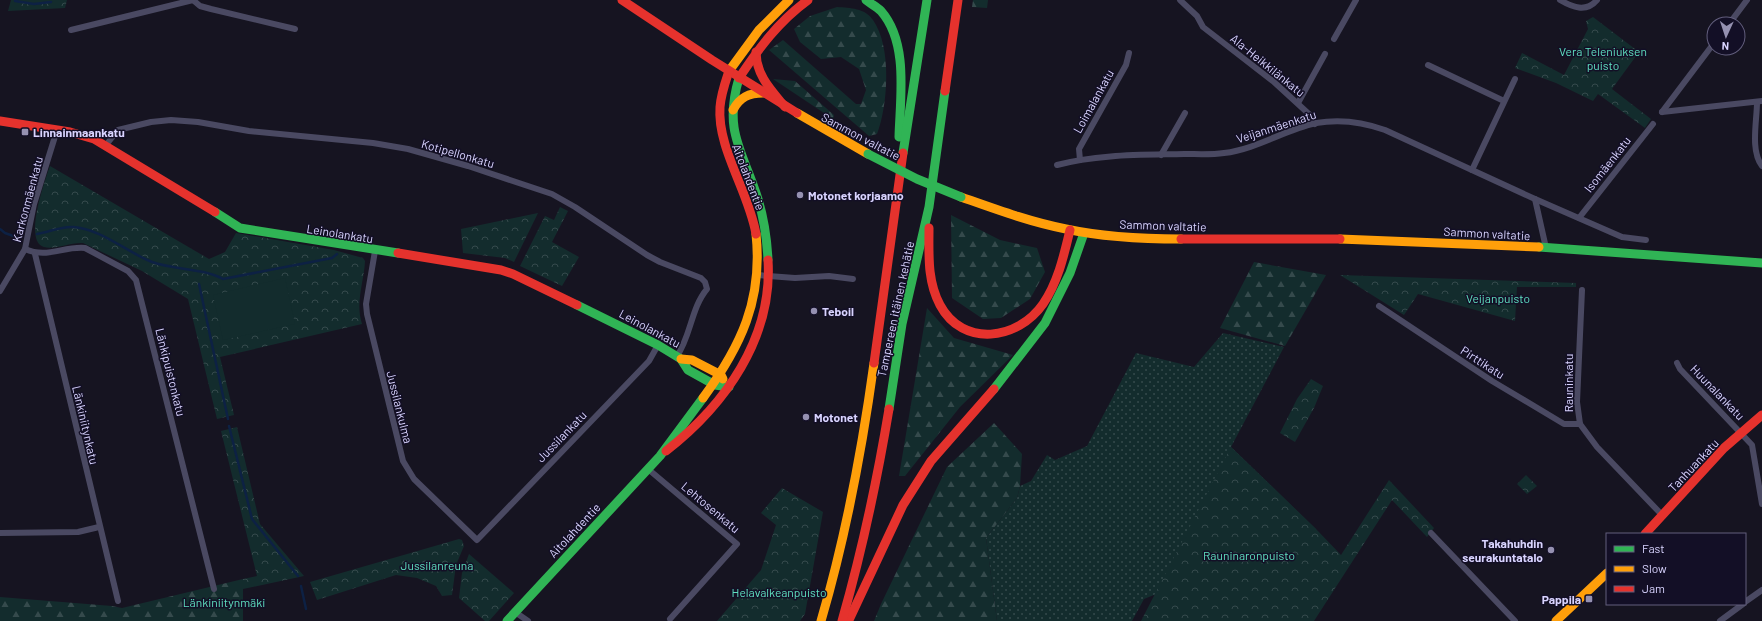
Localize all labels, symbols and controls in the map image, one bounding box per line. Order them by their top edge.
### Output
north arrow [1706,16,1746,56]
street label: Ala-Heikkilänkatu [1228,31,1308,99]
text: N [1721,40,1729,53]
park label: Vera Teleniuksen puisto [1559,44,1647,72]
street label: Loimalankatu [1070,67,1116,135]
street label: Veijanmäenkatu [1234,107,1318,145]
street label: Sammon valtatie [819,109,903,163]
place label: Linnainmaankatu [33,125,125,139]
marker: Linnainmaankatu [20,127,30,137]
street label: Isomäenkatu [1581,133,1633,195]
street label: Kotipellonkatu [420,136,496,170]
street label: Aitolahdentie [730,142,768,212]
street label: Karkonmäenkatu [9,155,45,243]
place label: Motonet korjaamo [808,188,904,202]
marker: Motonet korjaamo [795,190,805,200]
street label: Sammon valtatie [1119,216,1207,234]
street label: Leinolankatu [306,221,374,245]
street label: Sammon valtatie [1443,224,1531,242]
street label: Tampereen itäinen kehätie [874,240,916,378]
park label: Veijanpuisto [1466,291,1530,305]
place label: Teboil [822,304,854,318]
street label: Leinolankatu [617,306,683,350]
marker: Teboil [809,306,819,316]
street label: Länkipuistonkatu [153,326,189,418]
street label: Pirttikatu [1459,343,1507,381]
street label: Rauninkatu [1561,354,1575,412]
street label: Huunalankatu [1688,361,1748,423]
street label: Jussilankulma [384,369,416,445]
street label: Länkiniitynkatu [70,384,102,466]
street label: Jussilankatu [533,407,589,465]
place label: Motonet [814,410,858,424]
marker: Motonet [801,412,811,422]
street label: Tanhuankatu [1665,436,1721,494]
street label: Lehtosenkatu [679,479,743,535]
street label: Aitolahdentie [545,500,603,560]
legend [1606,533,1746,605]
place label: Takahuhdin seurakuntatalo [1462,536,1543,564]
text: Fast [1642,541,1665,555]
marker: Takahuhdin seurakuntatalo [1546,545,1556,555]
park label: Rauninaronpuisto [1203,548,1295,562]
park label: Jussilanreuna [401,558,473,572]
text: Slow [1642,561,1667,575]
text: Jam [1642,581,1665,595]
park label: Helavalkeanpuisto [732,585,826,599]
place label: Pappila [1542,592,1581,606]
marker: Pappila [1584,594,1594,604]
park label: Länkiniitynmäki [183,595,265,609]

